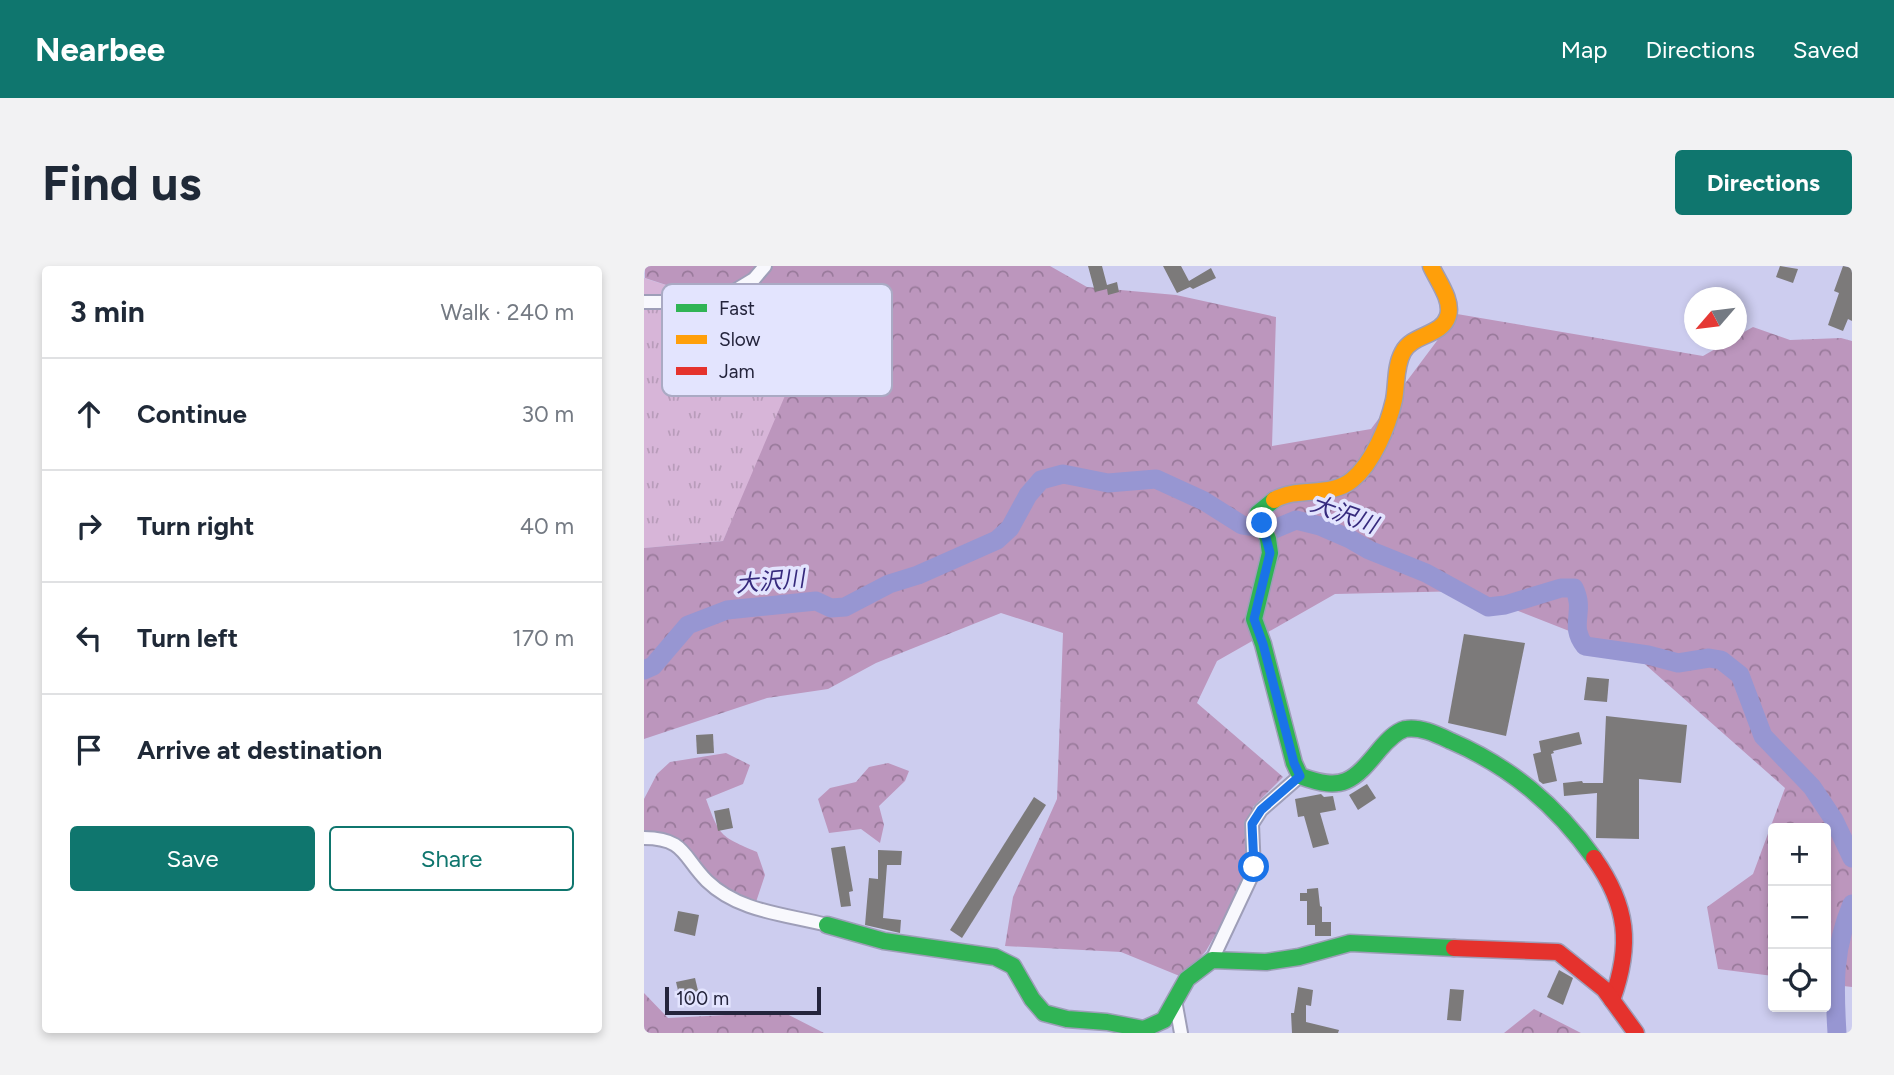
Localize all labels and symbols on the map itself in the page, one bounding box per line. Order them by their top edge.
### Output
legend [662,284,892,396]
north arrow [1684,287,1747,350]
text: Fast [719,297,755,320]
text: Slow [719,328,761,351]
text: Jam [719,360,755,383]
water label: 大沢川 [1307,489,1384,540]
route end [1246,507,1277,538]
water label: 大沢川 [734,564,809,598]
route start [1238,851,1269,882]
scale bar [665,984,821,1016]

